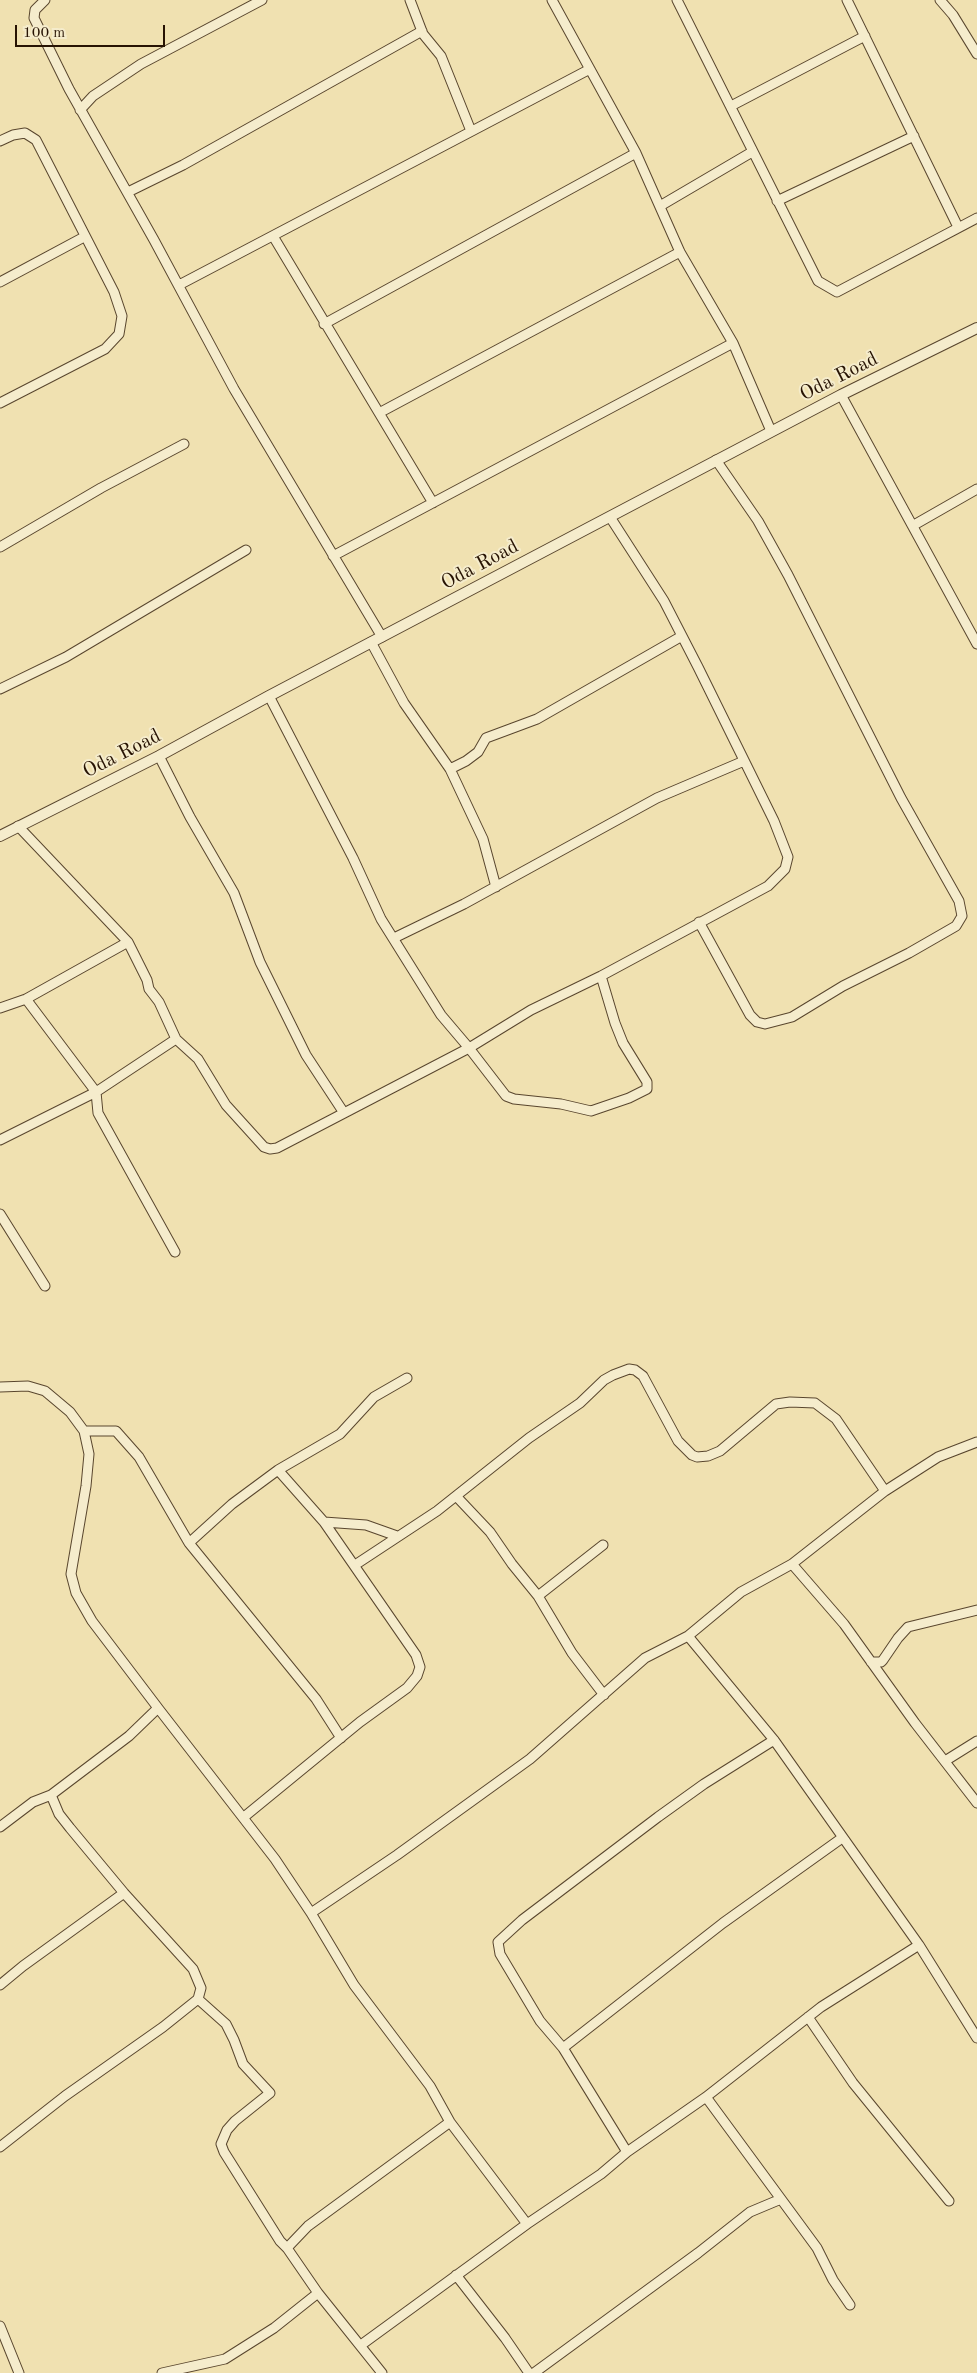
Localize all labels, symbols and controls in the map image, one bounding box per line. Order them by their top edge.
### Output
scale bar [18,15,168,47]
text: 100 m [23,26,65,41]
street label: Oda Road [796,347,882,407]
street label: Oda Road [437,535,523,595]
street label: Oda Road [79,724,165,784]

